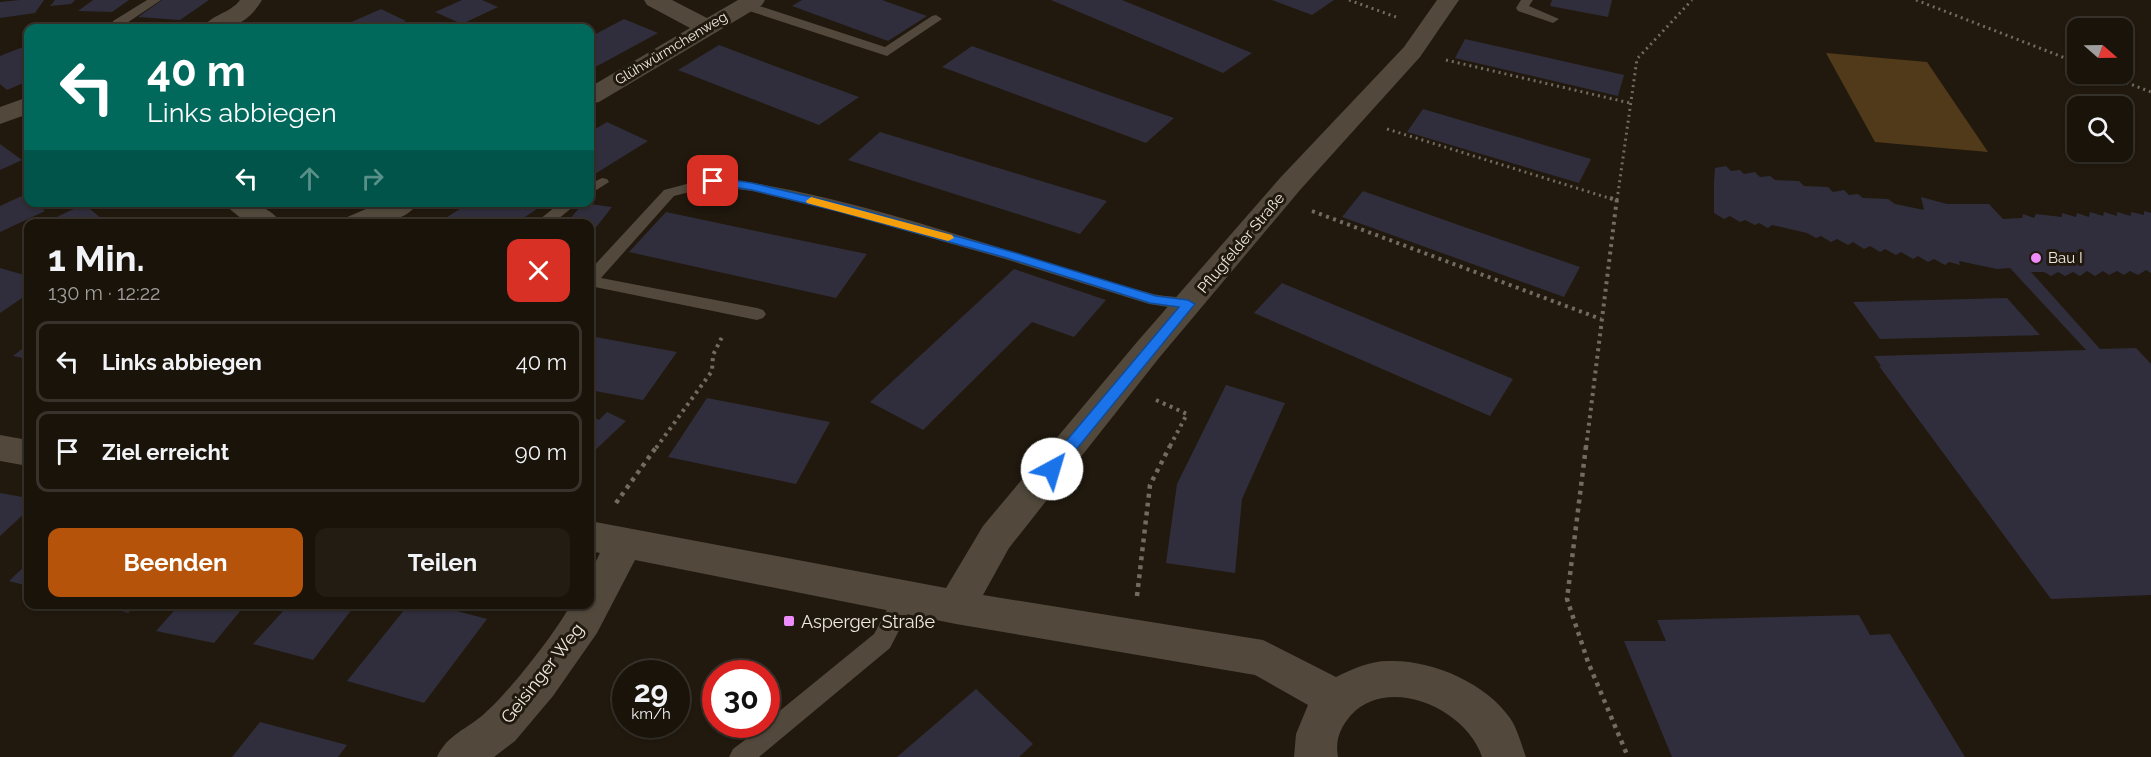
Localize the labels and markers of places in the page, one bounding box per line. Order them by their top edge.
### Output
pin [687,155,738,206]
place label: Bau I [2048,249,2083,267]
marker: Bau I [2029,251,2043,265]
place label: Asperger Straße [801,611,935,632]
marker: Asperger Straße [782,614,796,628]

